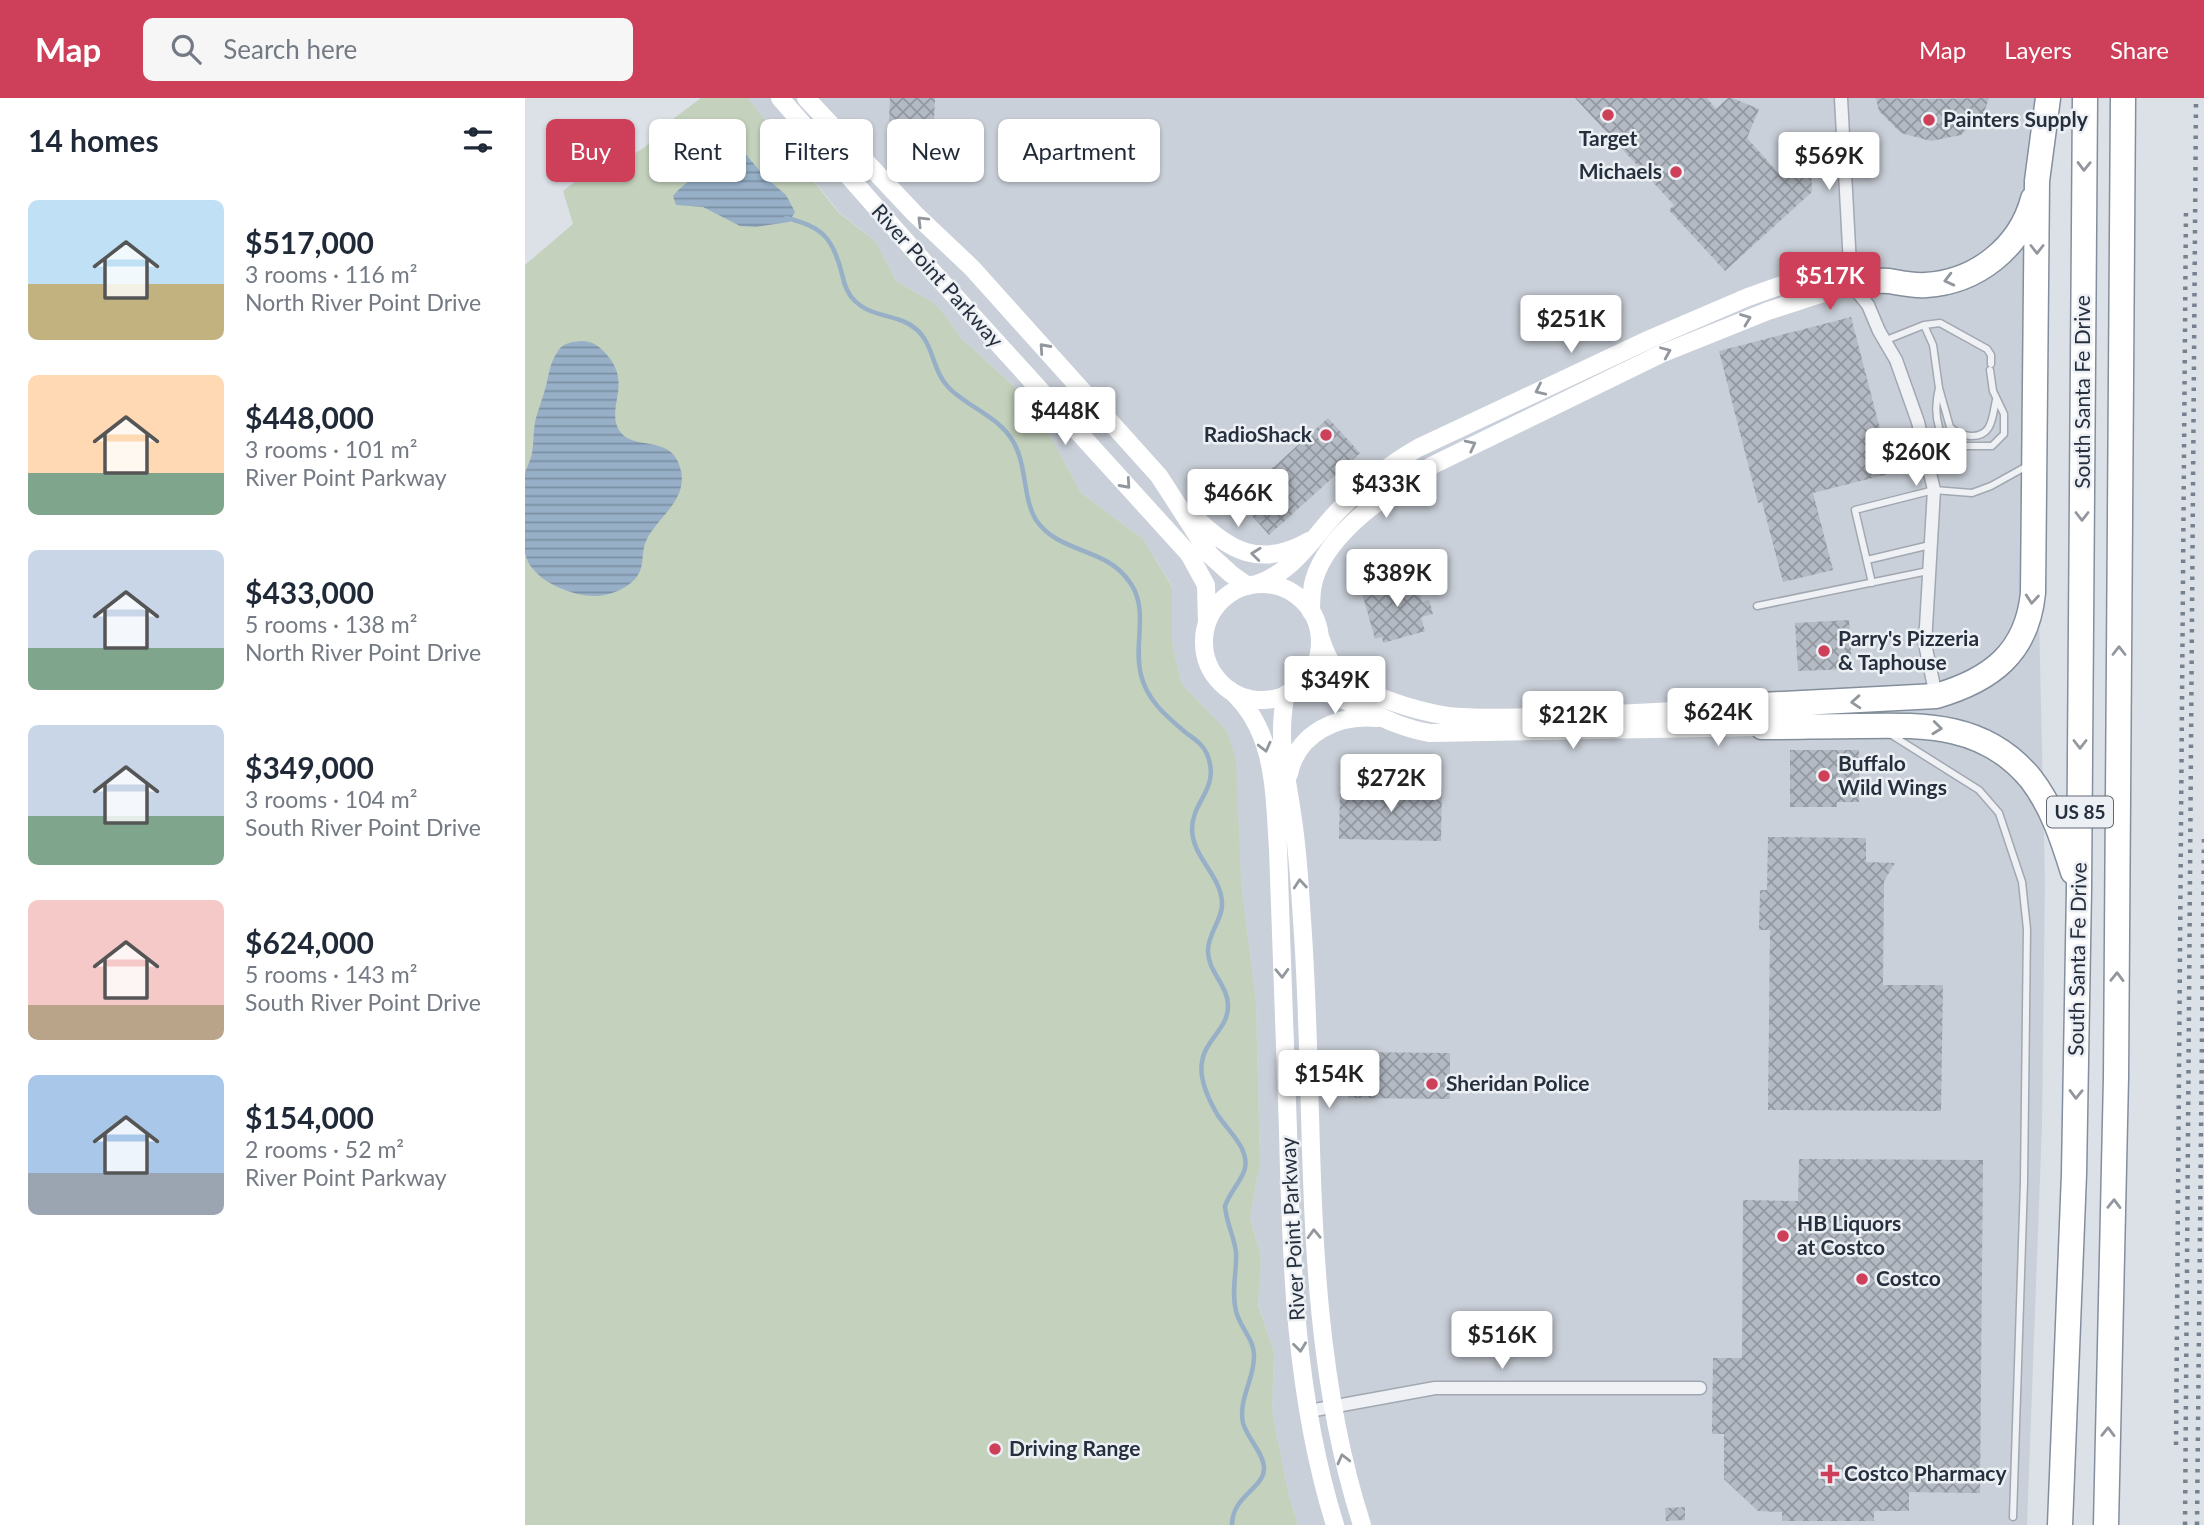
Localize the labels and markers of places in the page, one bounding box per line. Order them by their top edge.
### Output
place label: Painters Supply [1943,106,2089,131]
marker: Target [1600,107,1616,123]
marker: Painters Supply [1921,112,1937,128]
place label: Target [1579,125,1637,150]
pin: $569K [1780,132,1878,192]
place label: Michaels [1579,158,1662,183]
marker: Michaels [1668,164,1684,180]
pin: $517K [1781,252,1879,312]
pin: $251K [1522,296,1620,355]
pin: $448K [1016,388,1114,447]
place label: RadioShack [1204,421,1313,446]
marker: RadioShack [1318,427,1334,443]
pin: $260K [1867,428,1965,488]
pin: $433K [1337,460,1435,520]
pin: $466K [1189,470,1287,529]
pin: $389K [1348,550,1446,609]
place label: Parry's Pizzeria & Taphouse [1838,625,1979,674]
marker: Parry's Pizzeria & Taphouse [1816,643,1832,659]
pin: $349K [1286,656,1384,716]
pin: $624K [1669,688,1767,748]
pin: $212K [1524,692,1622,751]
place label: Buffalo Wild Wings [1838,750,1947,799]
pin: $272K [1342,754,1440,814]
marker: Buffalo Wild Wings [1816,768,1832,784]
pin: $154K [1280,1051,1378,1110]
place label: Sheridan Police [1446,1070,1589,1095]
marker: Sheridan Police [1424,1076,1440,1092]
place label: HB Liquors at Costco [1797,1210,1901,1259]
marker: HB Liquors at Costco [1775,1228,1791,1244]
place label: Costco [1876,1265,1941,1290]
marker: Costco [1854,1271,1870,1287]
pin: $516K [1453,1312,1551,1371]
place label: Driving Range [1009,1435,1140,1460]
marker: Driving Range [987,1441,1003,1457]
place label: Costco Pharmacy [1844,1460,2007,1485]
marker: Costco Pharmacy [1822,1466,1838,1482]

